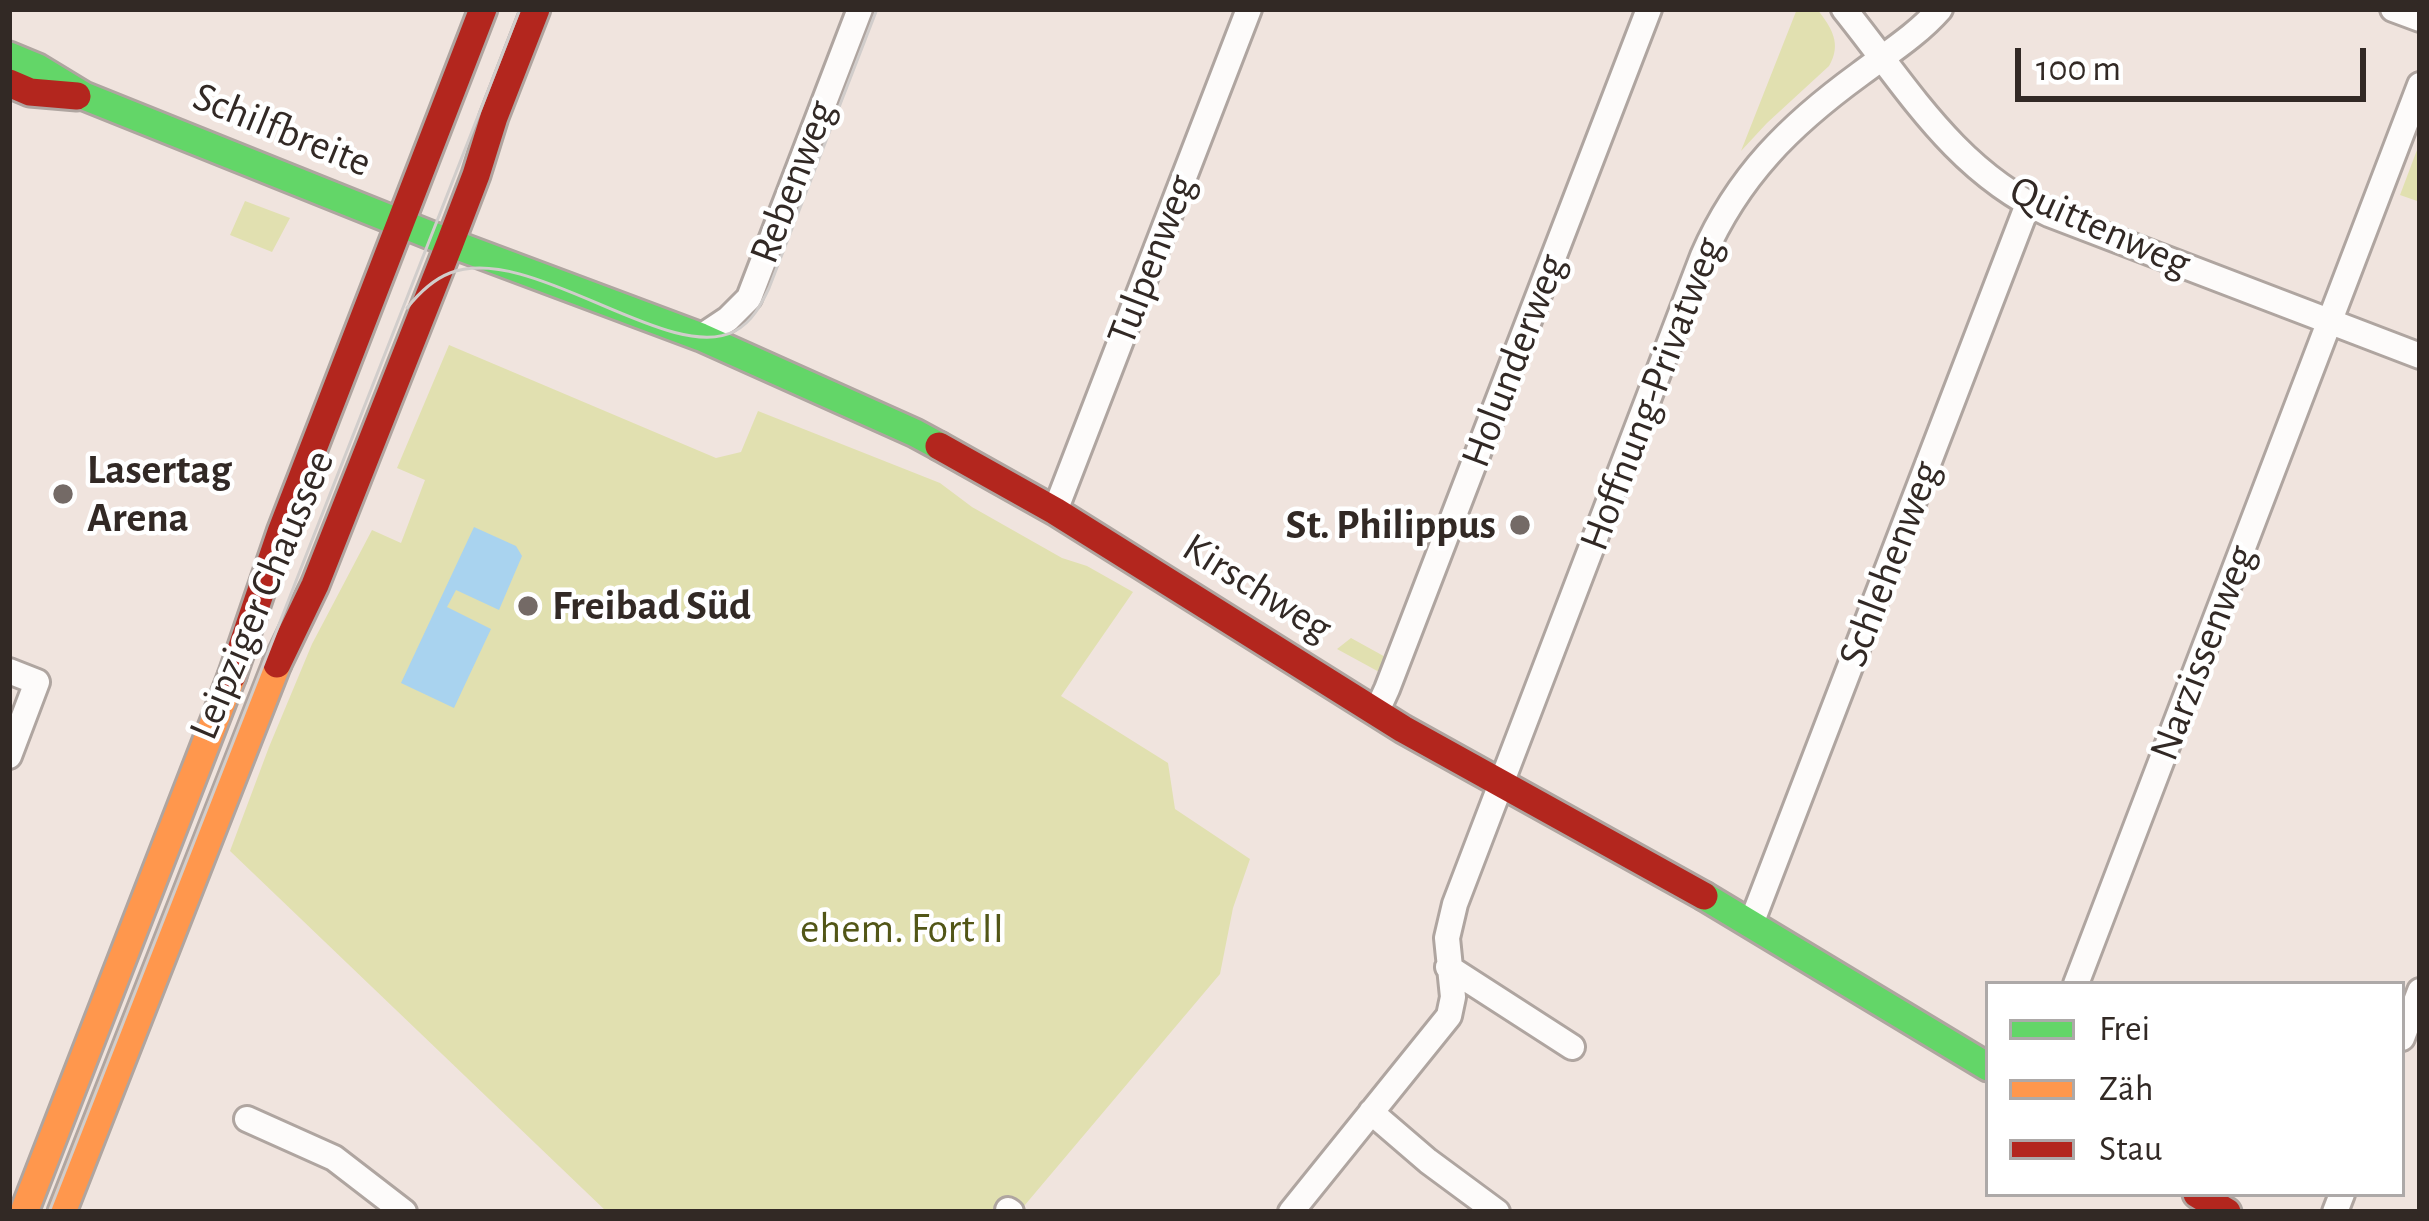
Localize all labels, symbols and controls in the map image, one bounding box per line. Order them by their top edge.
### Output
scale bar [2021,24,2372,98]
text: 100 m [2036,51,2121,87]
street label: Schilfbreite [186,72,378,188]
street label: Rebenweg [739,94,847,270]
street label: Quittenweg [2002,165,2198,289]
street label: Tulpenweg [1097,168,1207,352]
street label: Hoffnung-Privatweg [1569,230,1735,558]
street label: Holunderweg [1450,247,1578,475]
street label: Leipziger Chaussee [178,443,346,747]
place label: Lasertag Arena [87,445,232,544]
street label: Schlehenweg [1828,454,1952,674]
marker: Lasertag Arena [50,481,76,507]
place label: St. Philippus [1286,500,1496,550]
marker: St. Philippus [1507,512,1533,538]
street label: Kirschweg [1173,522,1341,654]
street label: Narzissenweg [2139,538,2267,768]
place label: Freibad Süd [552,581,751,631]
marker: Freibad Süd [515,593,541,619]
park label: ehem. Fort II [800,904,1004,954]
legend [1985,981,2405,1197]
text: Frei [2099,1011,2150,1047]
text: Zäh [2099,1071,2153,1107]
text: Stau [2099,1131,2162,1167]

